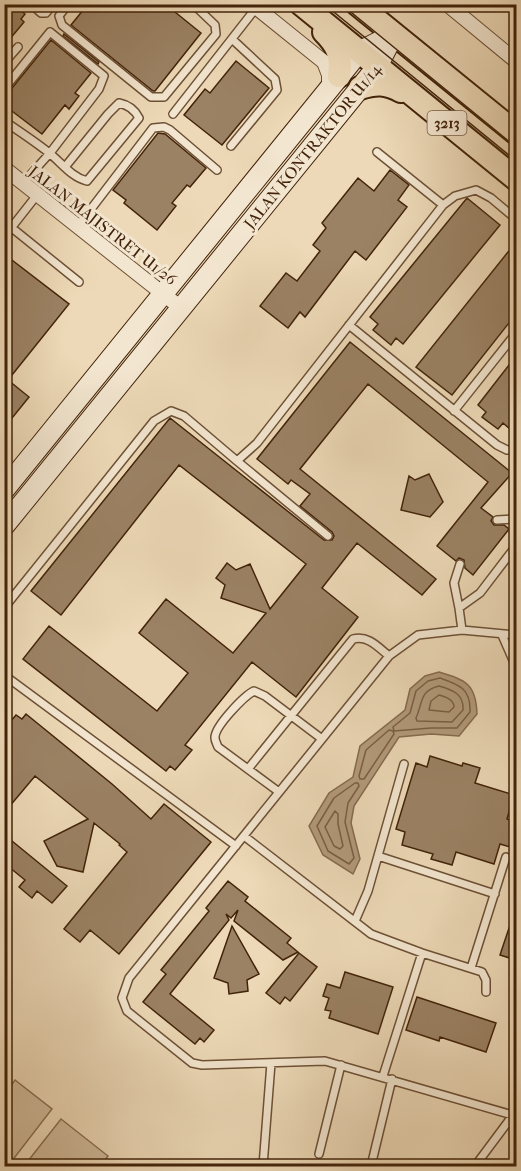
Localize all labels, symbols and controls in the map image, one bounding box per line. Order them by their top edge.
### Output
street label: JALAN KONTRAKTOR U1/14 [239,59,385,234]
road number: 3213 [428,111,466,135]
street label: JALAN MAJISTRET U1/26 [23,160,181,289]

